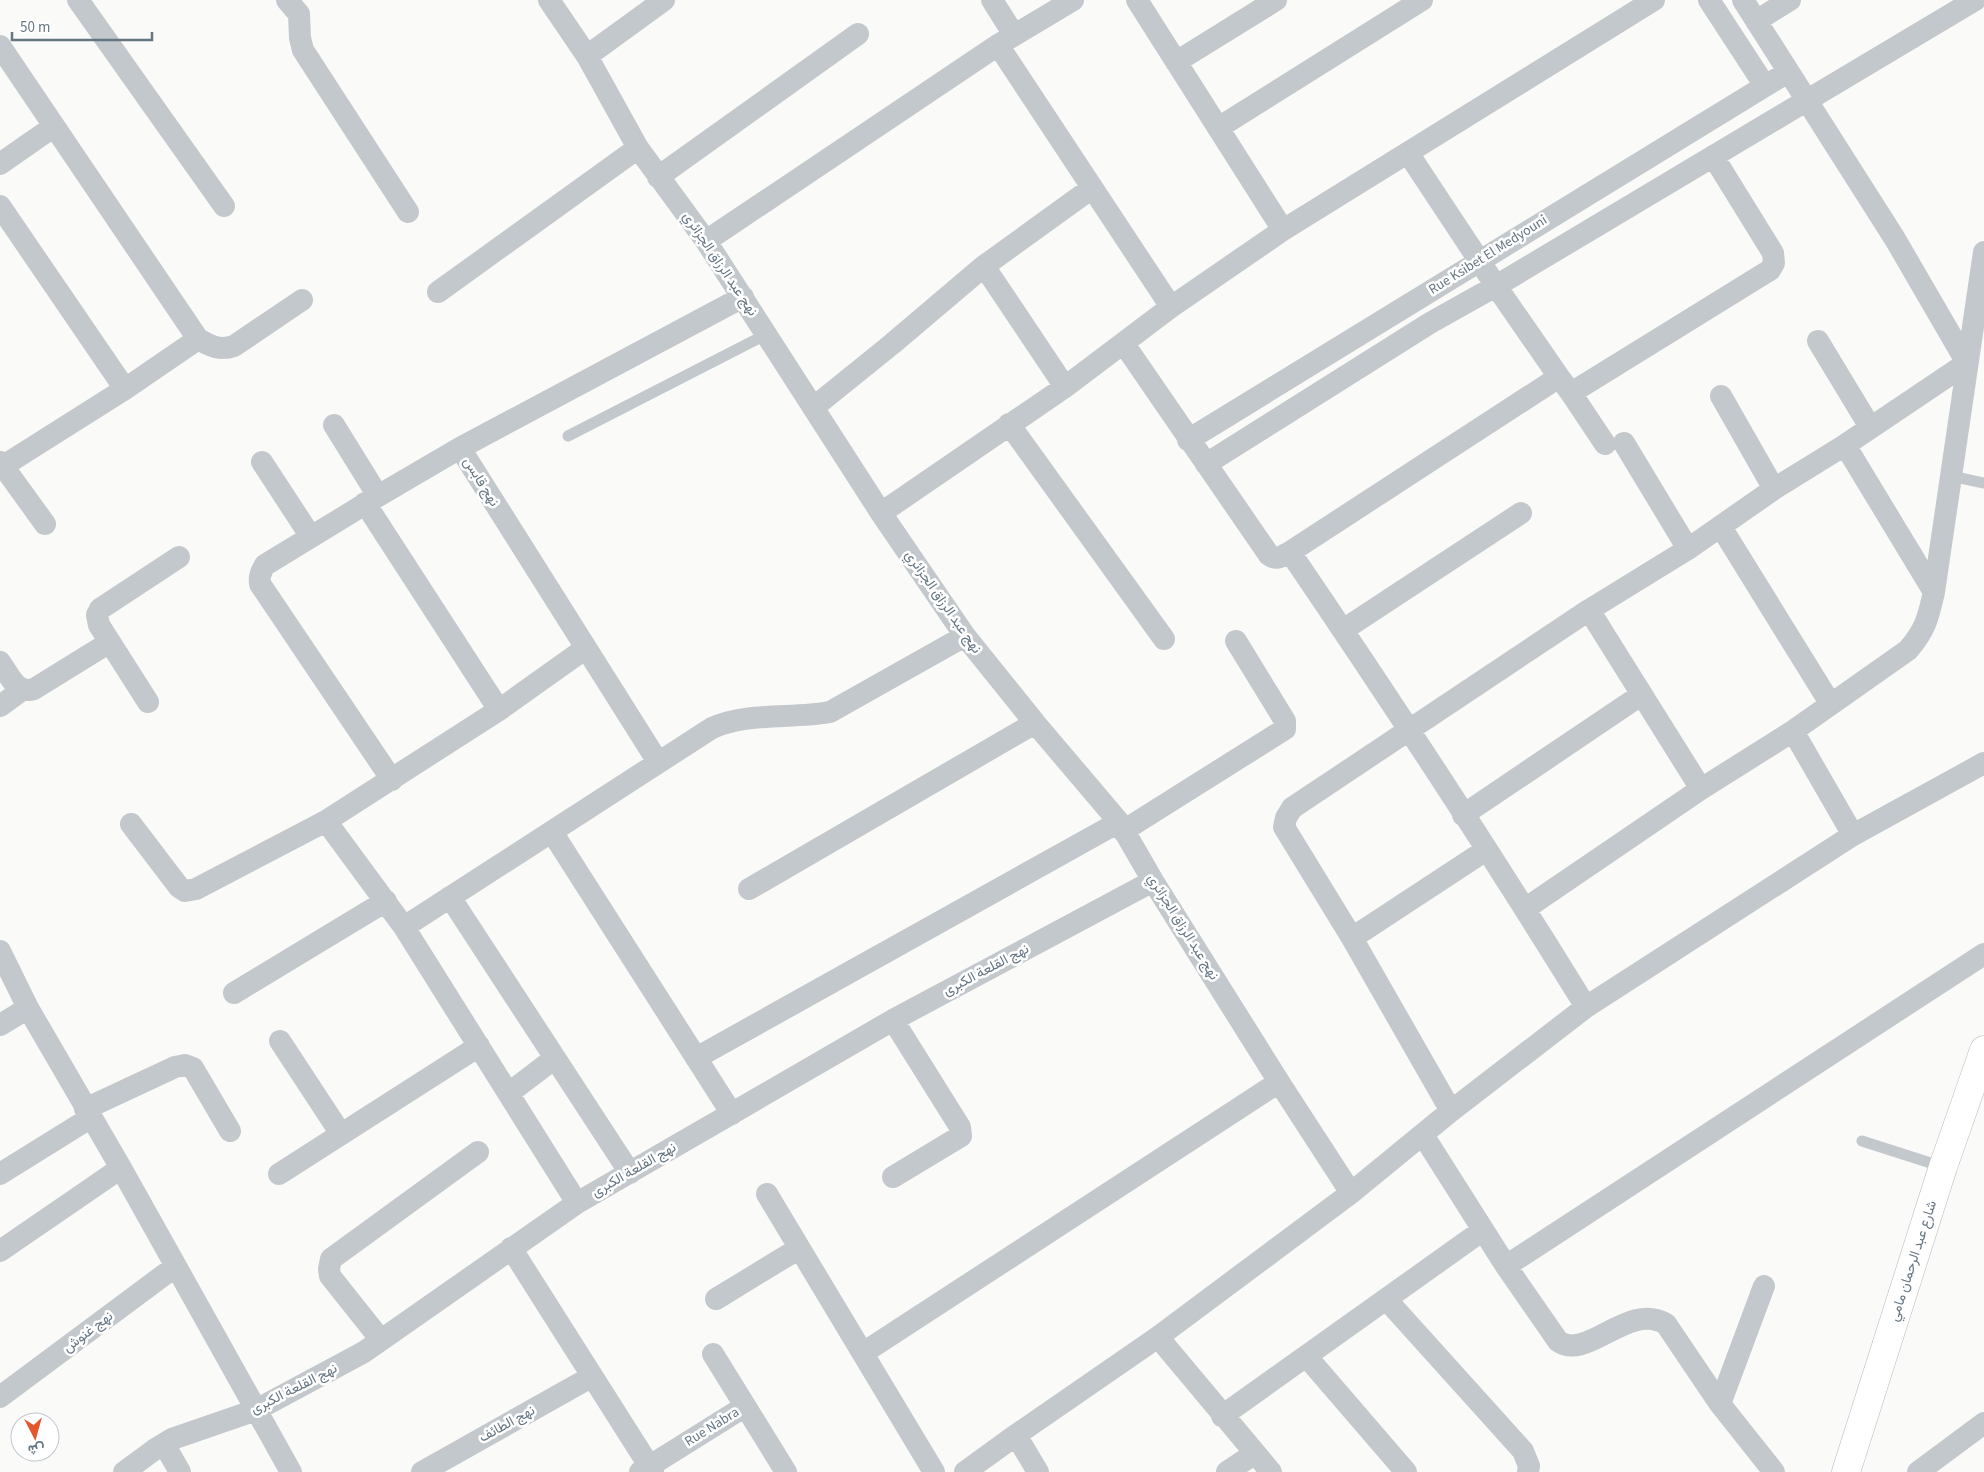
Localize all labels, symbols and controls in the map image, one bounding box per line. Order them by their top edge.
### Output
scale bar [12,10,152,42]
text: 50 m [20,17,50,38]
street label: نهج عبد الرزاق الجزائري [677,208,762,321]
street label: Rue Ksibet El Medyouni [1425,210,1551,300]
street label: نهج قابس [458,453,504,511]
street label: نهج عبد الرزاق الجزائري [899,546,986,658]
street label: نهج عبد الرزاق الجزائري [1141,870,1224,985]
street label: نهج القلعة الكبرى [939,939,1033,1001]
street label: نهج القلعة الكبرى [588,1138,680,1202]
street label: شارع عبد الرحمان مامي [1884,1198,1943,1324]
street label: نهج غنوش [59,1307,117,1357]
street label: نهج القلعة الكبرى [247,1359,341,1419]
street label: نهج الطائف [475,1400,539,1448]
street label: Rue Nabra [681,1402,743,1452]
north arrow [10,1412,60,1462]
text: ش [27,1438,46,1460]

